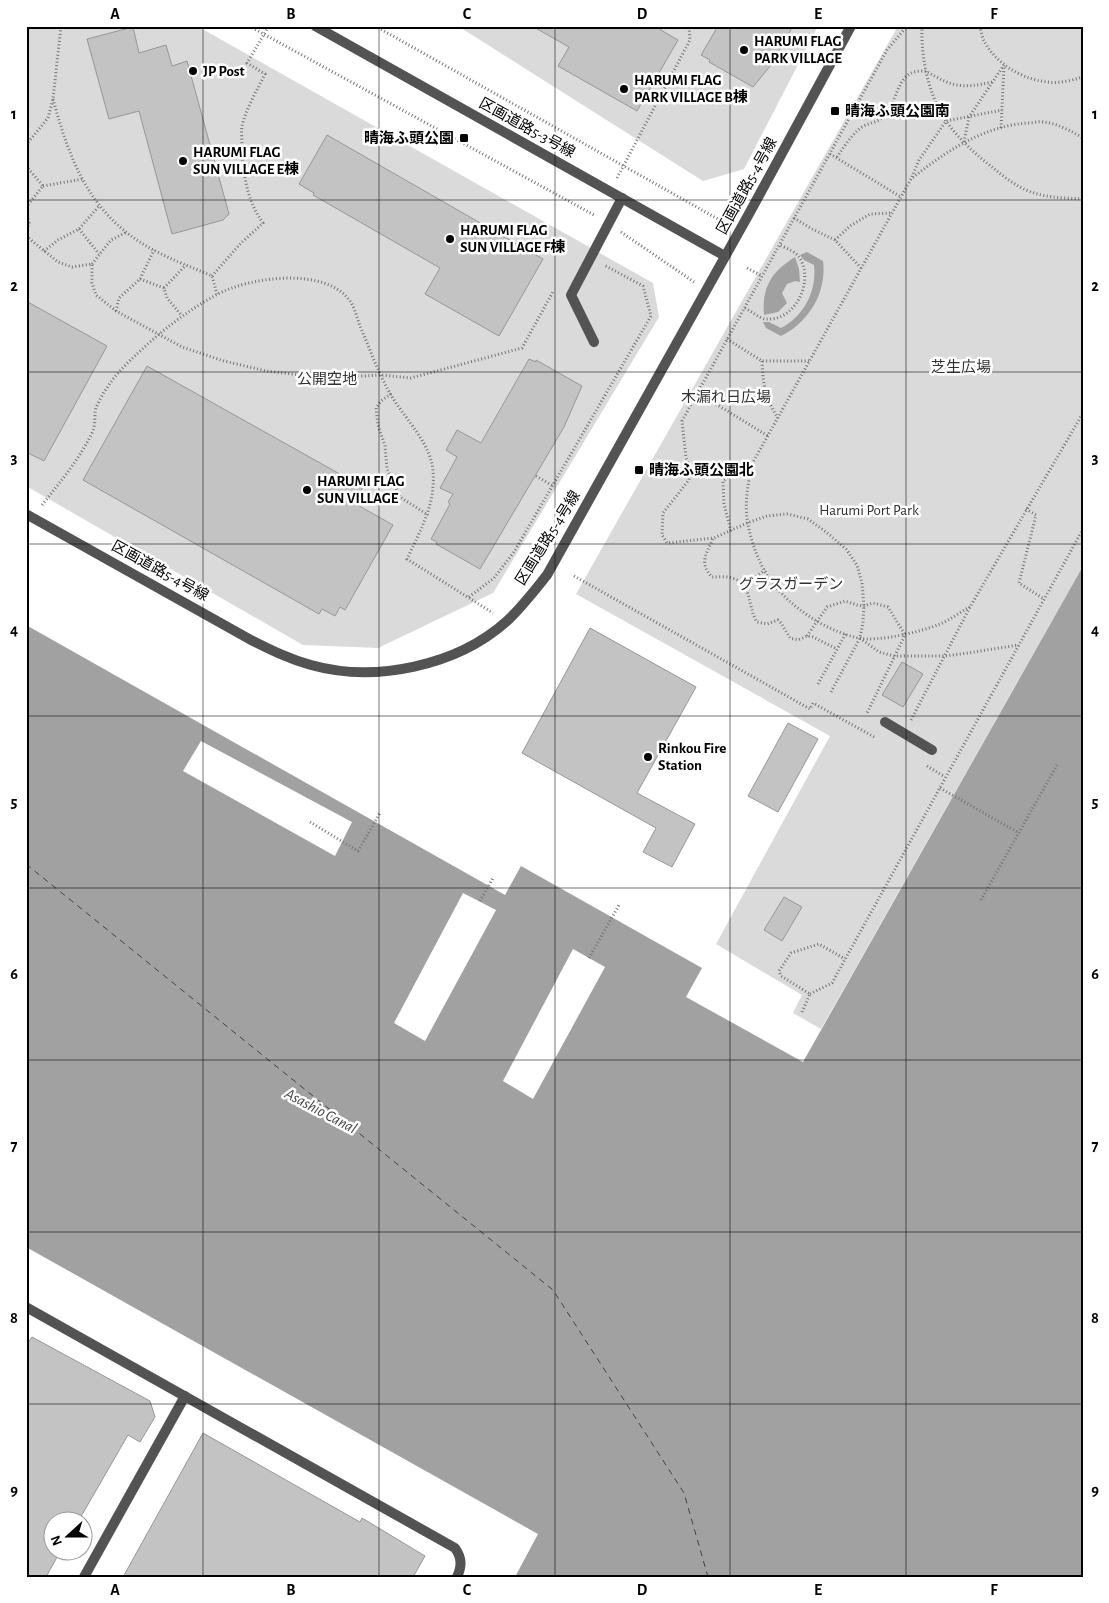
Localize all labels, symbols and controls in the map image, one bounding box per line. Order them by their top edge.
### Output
text: A [110,6,120,22]
text: B [286,6,296,22]
text: C [463,6,472,22]
text: D [637,6,648,22]
text: E [814,6,822,22]
text: F [990,6,998,22]
place label: HARUMI FLAG PARK VILLAGE [754,34,842,66]
marker: HARUMI FLAG PARK VILLAGE [738,44,750,56]
place label: JP Post [203,64,245,79]
marker: JP Post [187,65,199,77]
place label: HARUMI FLAG PARK VILLAGE B棟 [634,73,748,105]
marker: HARUMI FLAG PARK VILLAGE B棟 [618,83,630,95]
street label: 区画道路5-3号線 [477,95,578,161]
place label: 晴海ふ頭公園南 [845,103,950,119]
marker: 晴海ふ頭公園南 [829,105,841,117]
text: 1 [11,106,17,122]
text: 1 [1092,106,1098,122]
place label: 晴海ふ頭公園 [364,130,454,146]
marker: 晴海ふ頭公園 [458,132,470,144]
street label: 区画道路5-4号線 [713,135,780,237]
place label: HARUMI FLAG SUN VILLAGE E棟 [193,145,299,177]
marker: HARUMI FLAG SUN VILLAGE E棟 [177,155,189,167]
place label: HARUMI FLAG SUN VILLAGE F棟 [460,223,565,255]
marker: HARUMI FLAG SUN VILLAGE F棟 [444,233,456,245]
text: 2 [10,278,18,294]
text: 2 [1091,278,1099,294]
park label: 芝生広場 [931,359,991,375]
park label: 公開空地 [297,371,357,387]
park label: 木漏れ日広場 [681,389,771,405]
text: 3 [11,450,18,466]
text: 3 [1092,450,1099,466]
place label: 晴海ふ頭公園北 [649,462,754,478]
marker: 晴海ふ頭公園北 [633,464,645,476]
place label: HARUMI FLAG SUN VILLAGE [317,474,404,506]
marker: HARUMI FLAG SUN VILLAGE [301,484,313,496]
street label: 区画道路5-4号線 [512,488,583,588]
park label: Harumi Port Park [819,503,919,518]
street label: 区画道路5-4号線 [109,537,211,604]
park label: グラスガーデン [739,576,843,592]
text: 4 [10,622,18,638]
text: 4 [1091,622,1099,638]
place label: Rinkou Fire Station [658,741,726,773]
marker: Rinkou Fire Station [642,751,654,763]
text: 5 [11,794,18,810]
text: 5 [1092,794,1099,810]
text: 6 [10,966,18,982]
text: 6 [1091,966,1099,982]
water label: Asashio Canal [281,1085,360,1137]
text: 7 [11,1138,18,1154]
text: 7 [1092,1138,1099,1154]
text: 8 [10,1310,18,1326]
text: 8 [1091,1310,1099,1326]
text: 9 [10,1482,18,1498]
text: 9 [1091,1482,1099,1498]
north arrow [42,1510,92,1560]
text: N [49,1533,65,1547]
text: A [110,1582,120,1598]
text: B [286,1582,296,1598]
text: C [463,1582,472,1598]
text: D [637,1582,648,1598]
text: E [814,1582,822,1598]
text: F [990,1582,998,1598]

